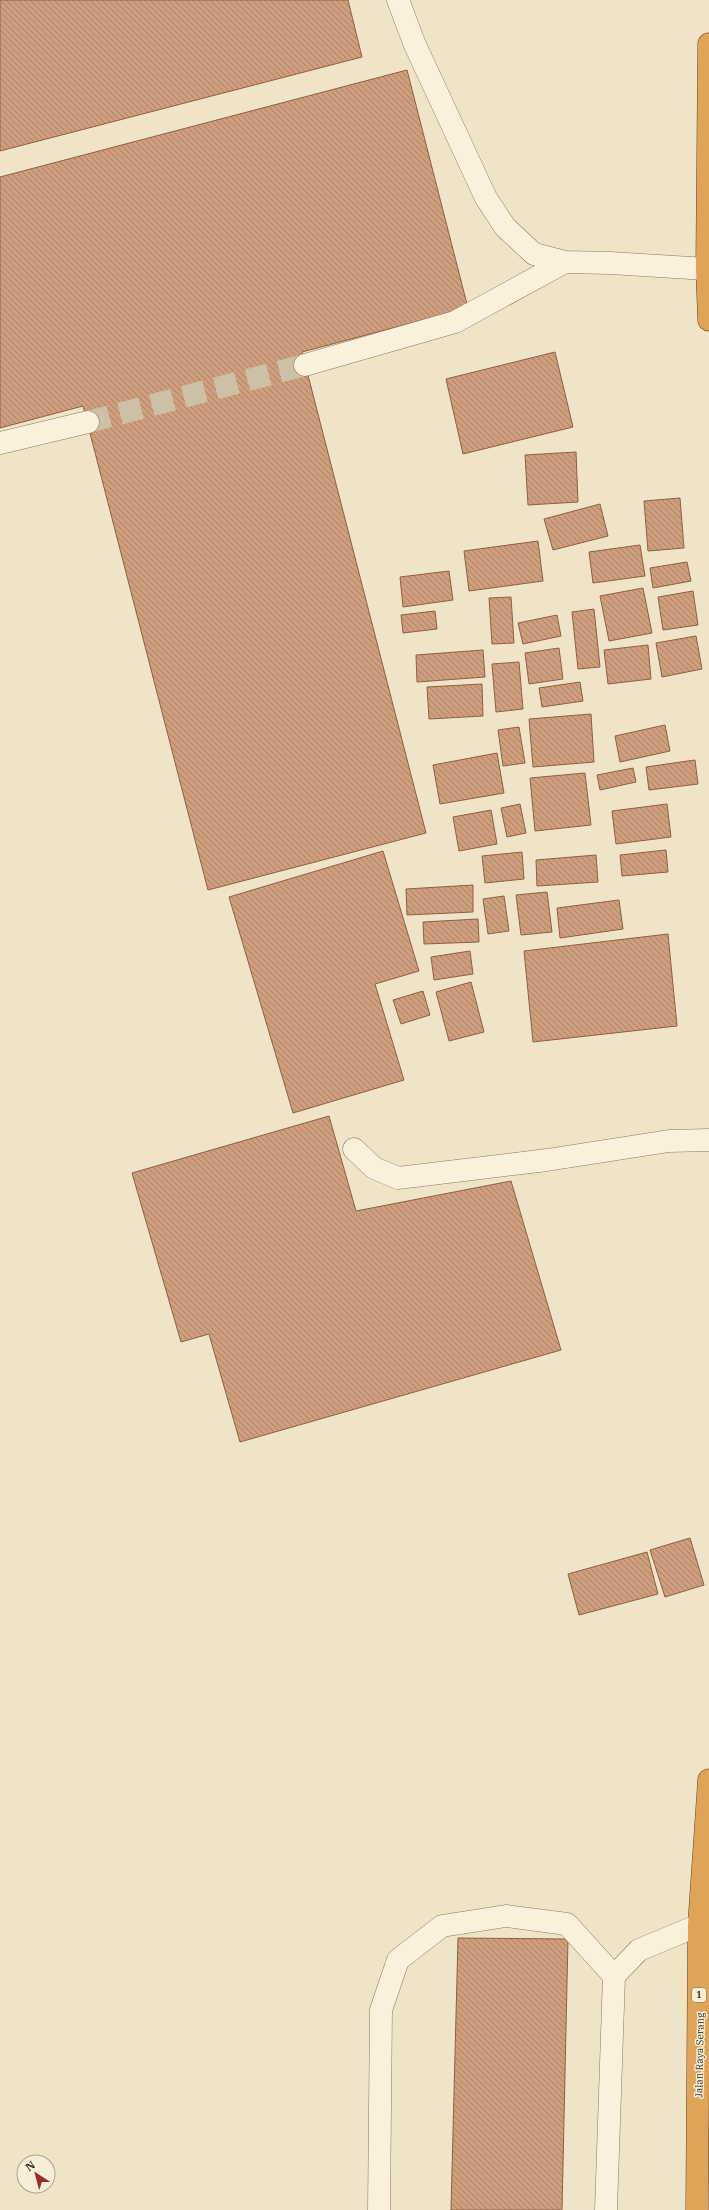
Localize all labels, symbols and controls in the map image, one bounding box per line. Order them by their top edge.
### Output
road number: 1 [692,1988,706,2002]
street label: Jalan Raya Serang [692,2012,707,2098]
north arrow [16,2154,56,2194]
text: N [22,2158,38,2174]

